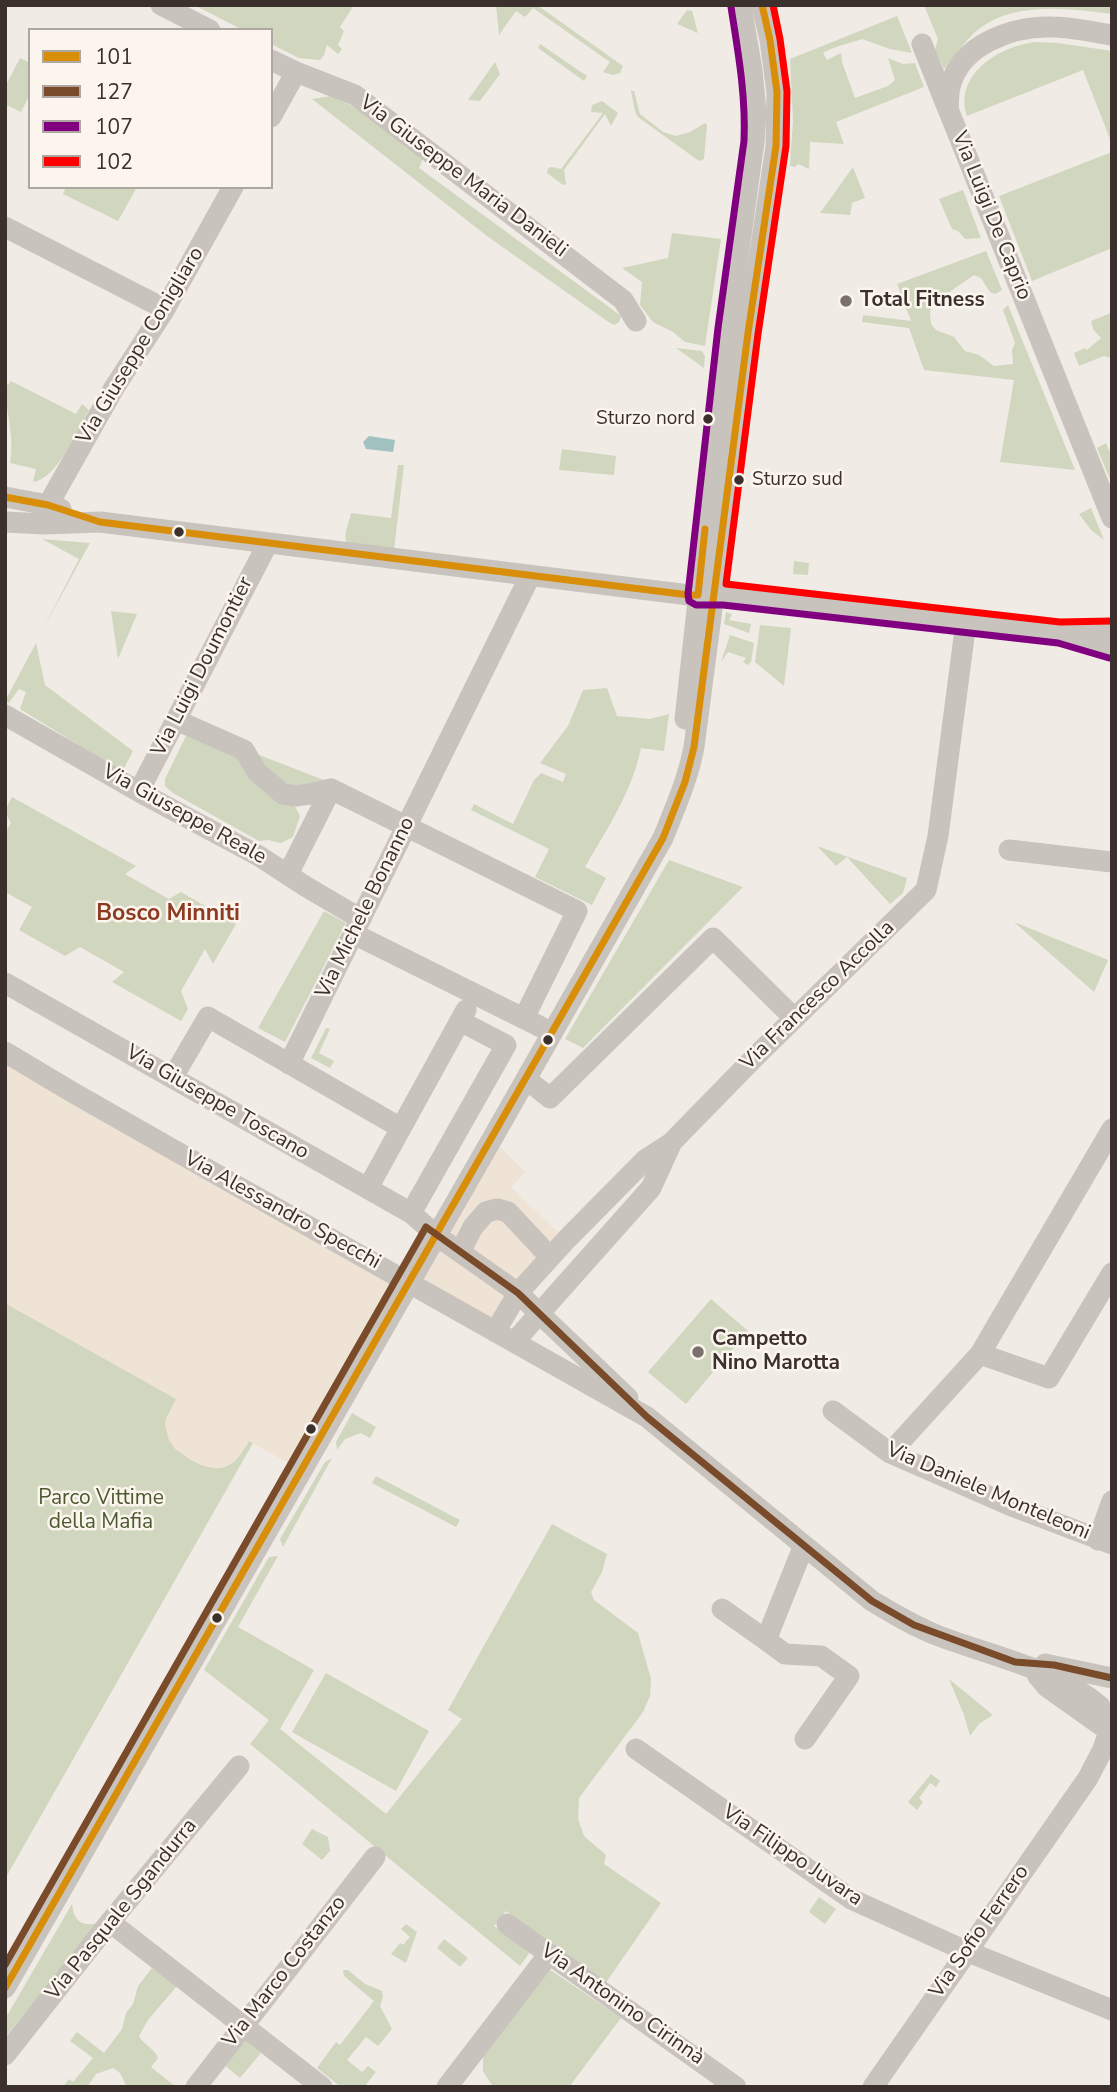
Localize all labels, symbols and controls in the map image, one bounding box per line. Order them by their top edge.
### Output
legend [28,28,273,189]
text: 101 [95,43,133,71]
text: 127 [95,78,133,106]
street label: Via Giuseppe Maria Danieli [354,91,572,263]
text: 107 [95,113,133,141]
street label: Via Luigi De Caprio [946,128,1036,304]
text: 102 [95,148,133,176]
street label: Via Giuseppe Conigliaro [72,243,210,449]
place label: Total Fitness [860,288,985,314]
marker: Total Fitness [838,293,854,309]
place label: Sturzo nord [596,408,695,430]
marker: Sturzo nord [701,412,715,426]
place label: Sturzo sud [752,469,843,491]
marker: Sturzo sud [732,473,746,487]
unlabelled marker [172,525,186,539]
street label: Via Luigi Doumontier [147,573,259,761]
street label: Via Giuseppe Reale [98,760,270,870]
street label: Via Michele Bonanno [311,813,421,1003]
district label: Bosco Minniti [96,900,240,928]
street label: Via Francesco Accolla [736,916,900,1076]
unlabelled marker [541,1033,555,1047]
street label: Via Giuseppe Toscano [121,1040,313,1166]
street label: Via Alessandro Specchi [179,1146,385,1276]
place label: Campetto Nino Marotta [712,1327,840,1377]
marker: Campetto Nino Marotta [690,1344,706,1360]
unlabelled marker [304,1422,318,1436]
street label: Via Daniele Monteleoni [882,1438,1094,1546]
park label: Parco Vittime della Mafia [38,1486,164,1536]
unlabelled marker [210,1611,224,1625]
street label: Via Filippo Juvara [717,1800,867,1912]
street label: Via Pasquale Sgandurra [41,1814,203,2006]
street label: Via Sofio Ferrero [925,1861,1035,2003]
street label: Via Marco Costanzo [218,1891,352,2053]
street label: Via Antonino Cirinnà [535,1939,709,2071]

